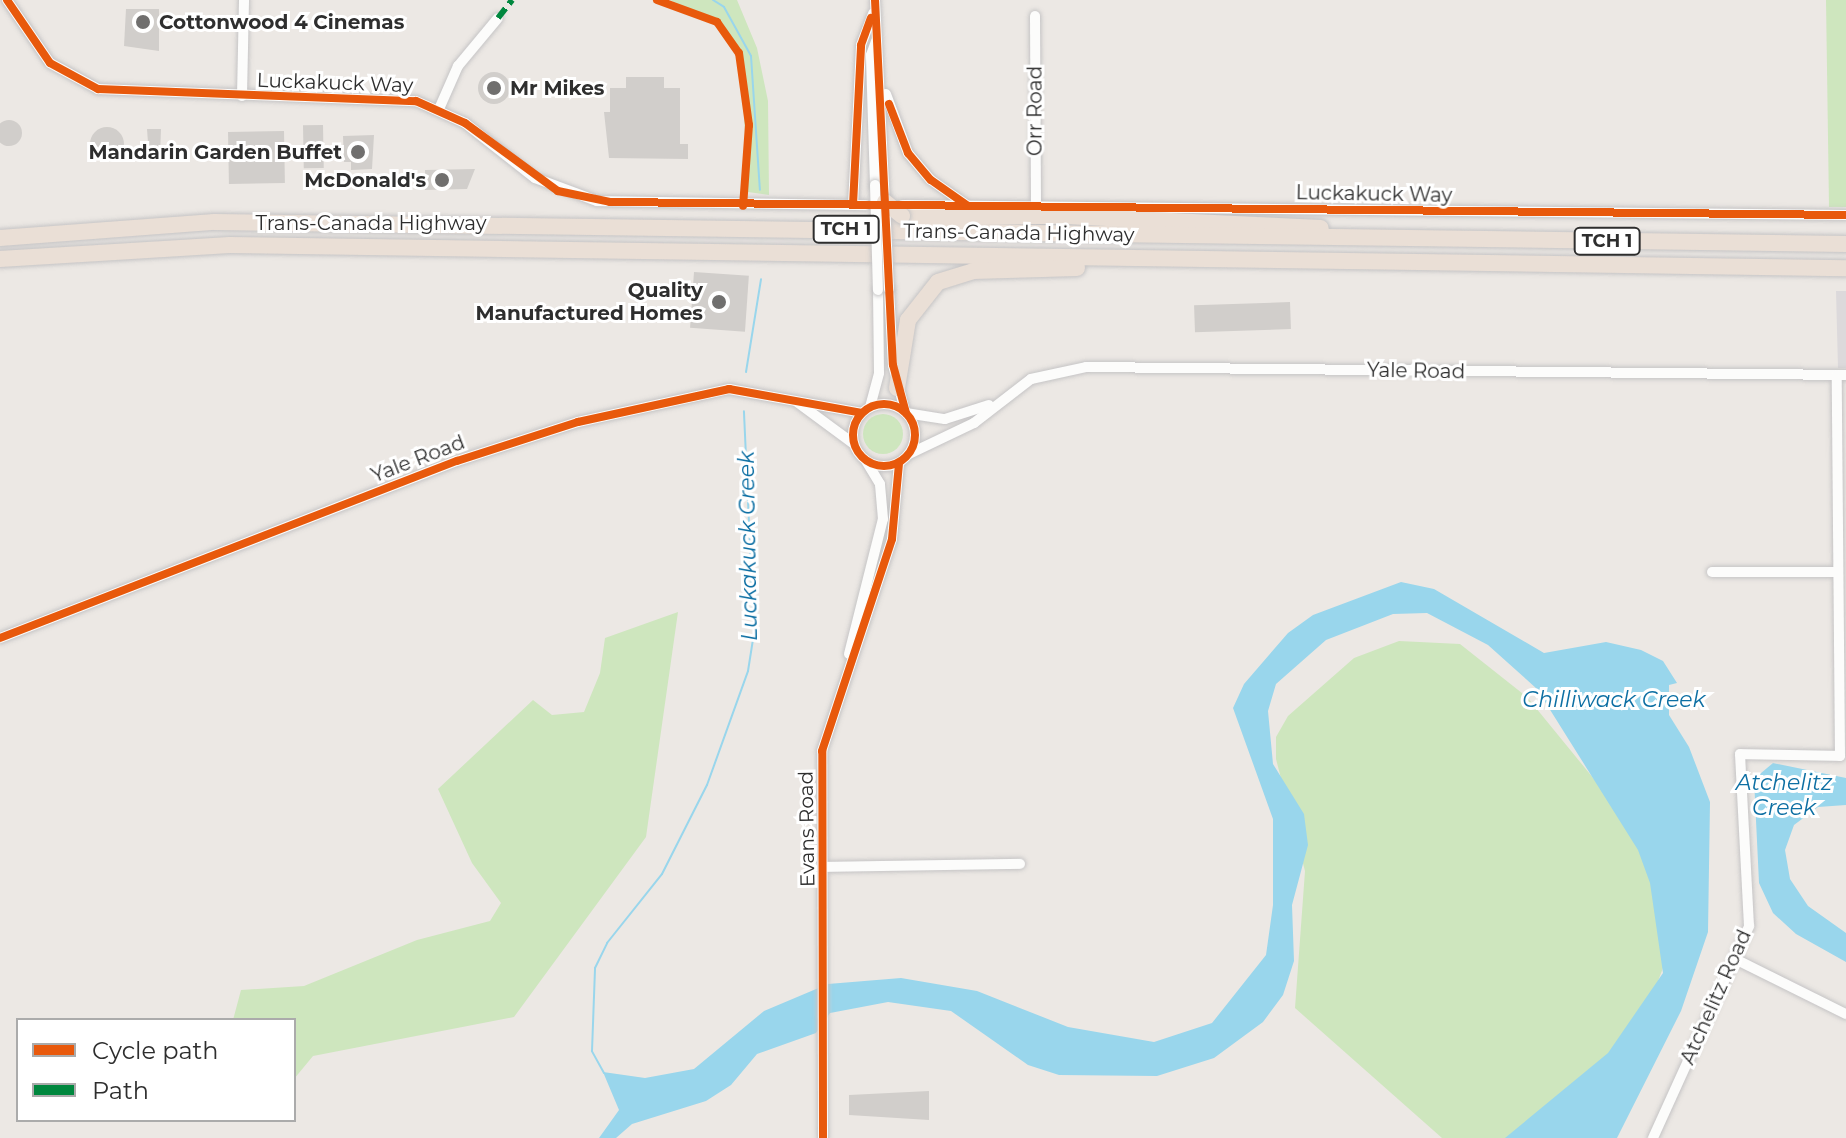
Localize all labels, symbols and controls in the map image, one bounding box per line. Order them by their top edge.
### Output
place label: Cottonwood 4 Cinemas [159,10,404,34]
marker: Cottonwood 4 Cinemas [134,13,152,31]
street label: Orr Road [1023,66,1047,156]
street label: Luckakuck Way [256,68,414,98]
place label: Mr Mikes [510,76,604,100]
marker: Mr Mikes [485,79,503,97]
place label: Mandarin Garden Buffet [88,140,342,164]
marker: Mandarin Garden Buffet [349,143,367,161]
place label: McDonald's [304,168,426,192]
marker: McDonald's [433,171,451,189]
street label: Luckakuck Way [1295,181,1453,207]
street label: Trans-Canada Highway [255,211,487,235]
road number: TCH 1 [812,215,880,243]
street label: Trans-Canada Highway [903,219,1135,247]
road number: TCH 1 [1573,227,1641,255]
place label: Quality Manufactured Homes [475,278,703,325]
marker: Quality Manufactured Homes [710,293,728,311]
street label: Yale Road [1367,358,1465,384]
street label: Yale Road [368,430,468,488]
water label: Luckakuck Creek [733,451,763,641]
water label: Chilliwack Creek [1522,687,1706,713]
water label: Atchelitz Creek [1736,769,1832,820]
street label: Evans Road [794,771,820,887]
street label: Atchelitz Road [1676,926,1756,1068]
legend [16,1018,296,1122]
text: Cycle path [92,1036,219,1065]
text: Path [92,1076,149,1105]

